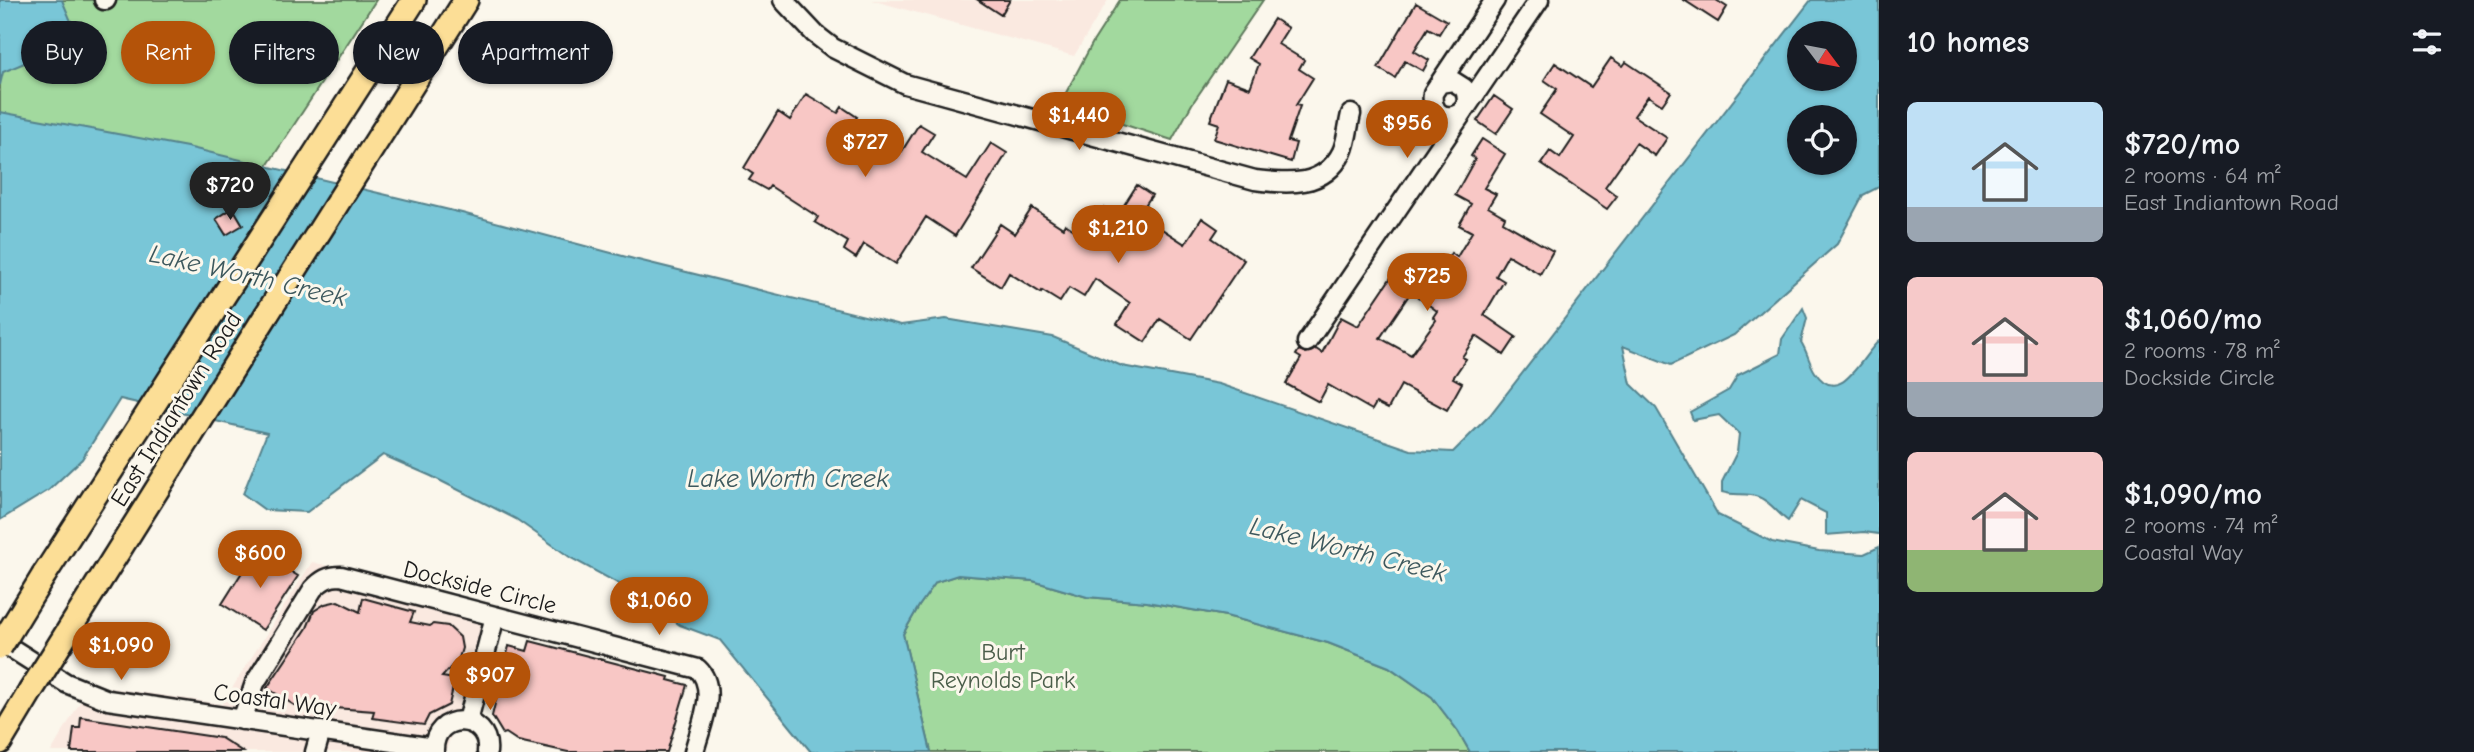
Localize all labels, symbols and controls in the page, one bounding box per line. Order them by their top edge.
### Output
chip: Buy [21,21,107,84]
chip: Rent [121,21,215,84]
chip: Filters [229,21,339,84]
chip: New [353,21,444,84]
chip: Apartment [458,21,613,84]
north arrow [1787,21,1857,91]
map controls [1787,21,1857,175]
icon: filters [2408,23,2446,61]
text: 10 homes [1907,25,2029,60]
pin: $1,440 [1022,92,1136,152]
pin: $956 [1366,100,1448,160]
text: $1,440 [1048,101,1110,128]
button: locate [1787,105,1857,175]
text: $956 [1382,109,1432,136]
pin: $727 [824,120,906,179]
text: $720/mo [2124,127,2240,162]
text: $727 [842,128,888,155]
icon: home [1963,130,2047,214]
pin: $720 [189,162,271,222]
text: 2 rooms · 64 m² [2124,162,2281,189]
text: $720 [206,171,254,198]
text: East Indiantown Road [2124,189,2339,216]
pin: $1,210 [1061,205,1175,265]
text: $1,210 [1088,214,1148,241]
water label: Lake Worth Creek [146,239,350,313]
pin: $725 [1386,254,1468,313]
text: $725 [1403,262,1451,289]
text: $1,060/mo [2124,302,2262,337]
icon: home [1963,305,2047,389]
street label: East Indiantown Road [105,306,247,512]
text: 2 rooms · 78 m² [2124,337,2280,364]
text: Dockside Circle [2124,364,2274,391]
water label: Lake Worth Creek [687,464,889,494]
text: $1,090/mo [2124,477,2262,512]
icon: home [1963,480,2047,564]
water label: Lake Worth Creek [1246,511,1449,589]
text: 2 rooms · 74 m² [2124,512,2277,539]
pin: $600 [219,530,301,590]
text: $600 [234,539,286,566]
text: Coastal Way [2124,539,2243,566]
street label: Dockside Circle [400,554,560,620]
pin: $1,060 [602,578,716,637]
text: $1,060 [626,586,692,613]
pin: $1,090 [64,622,178,682]
text: $1,090 [88,631,154,658]
park label: Burt Reynolds Park [931,638,1076,694]
pin: $907 [449,652,531,712]
text: $907 [465,661,515,688]
street label: Coastal Way [212,678,339,723]

